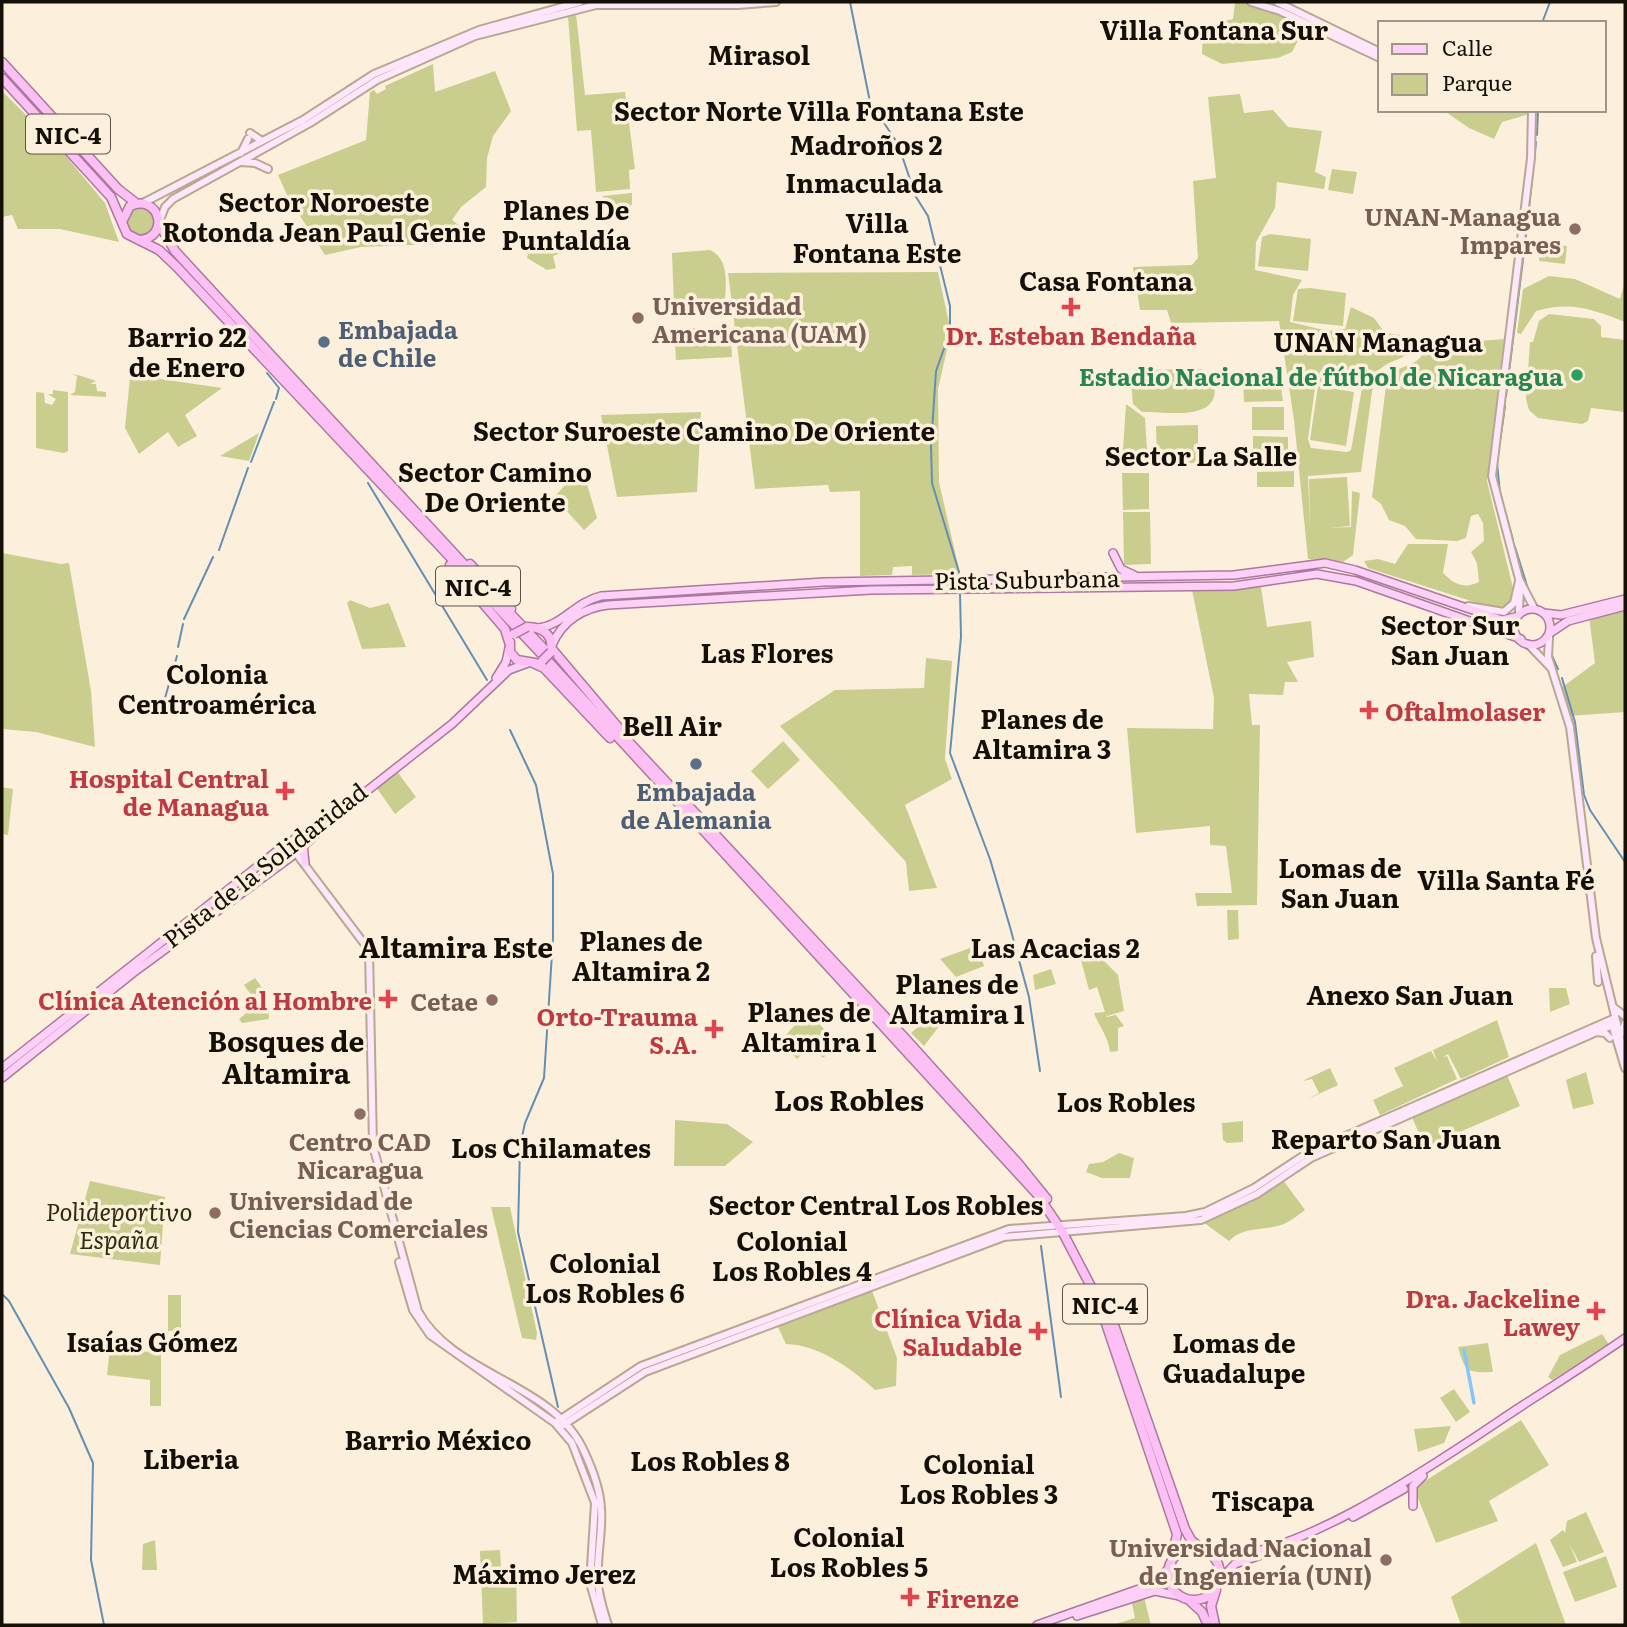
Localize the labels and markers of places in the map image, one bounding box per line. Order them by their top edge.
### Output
place label: UNAN-Managua Impares [1364,198,1561,261]
marker: UNAN-Managua Impares [1567,221,1583,237]
place label: Universidad Americana (UAM) [652,287,867,350]
marker: Dr. Esteban Bendaña [1061,297,1081,317]
marker: Universidad Americana (UAM) [630,310,646,326]
place label: Embajada de Chile [338,311,458,374]
place label: Dr. Esteban Bendaña [946,317,1197,352]
marker: Embajada de Chile [316,334,332,350]
place label: Estadio Nacional de fútbol de Nicaragua [1079,358,1563,393]
marker: Estadio Nacional de fútbol de Nicaragua [1569,367,1585,383]
place label: Oftalmolaser [1385,693,1545,728]
marker: Oftalmolaser [1359,700,1379,720]
marker: Embajada de Alemania [688,756,704,772]
place label: Hospital Central de Managua [69,760,269,823]
place label: Embajada de Alemania [621,773,772,836]
marker: Hospital Central de Managua [275,781,295,801]
place label: Clínica Atención al Hombre [38,982,372,1017]
place label: Cetae [410,983,478,1018]
marker: Clínica Atención al Hombre [378,989,398,1009]
marker: Cetae [484,992,500,1008]
place label: Orto-Trauma S.A. [537,998,698,1061]
marker: Orto-Trauma S.A. [704,1019,724,1039]
marker: Centro CAD Nicaragua [352,1106,368,1122]
place label: Centro CAD Nicaragua [289,1123,431,1186]
place label: Universidad de Ciencias Comerciales [229,1182,488,1245]
marker: Universidad de Ciencias Comerciales [207,1205,223,1221]
place label: Dra. Jackeline Lawey [1405,1280,1580,1343]
place label: Clínica Vida Saludable [874,1300,1022,1363]
marker: Dra. Jackeline Lawey [1586,1301,1606,1321]
marker: Clínica Vida Saludable [1028,1321,1048,1341]
place label: Universidad Nacional de Ingeniería (UNI) [1109,1529,1372,1592]
marker: Universidad Nacional de Ingeniería (UNI) [1378,1552,1394,1568]
place label: Firenze [926,1580,1019,1615]
marker: Firenze [900,1587,920,1607]

